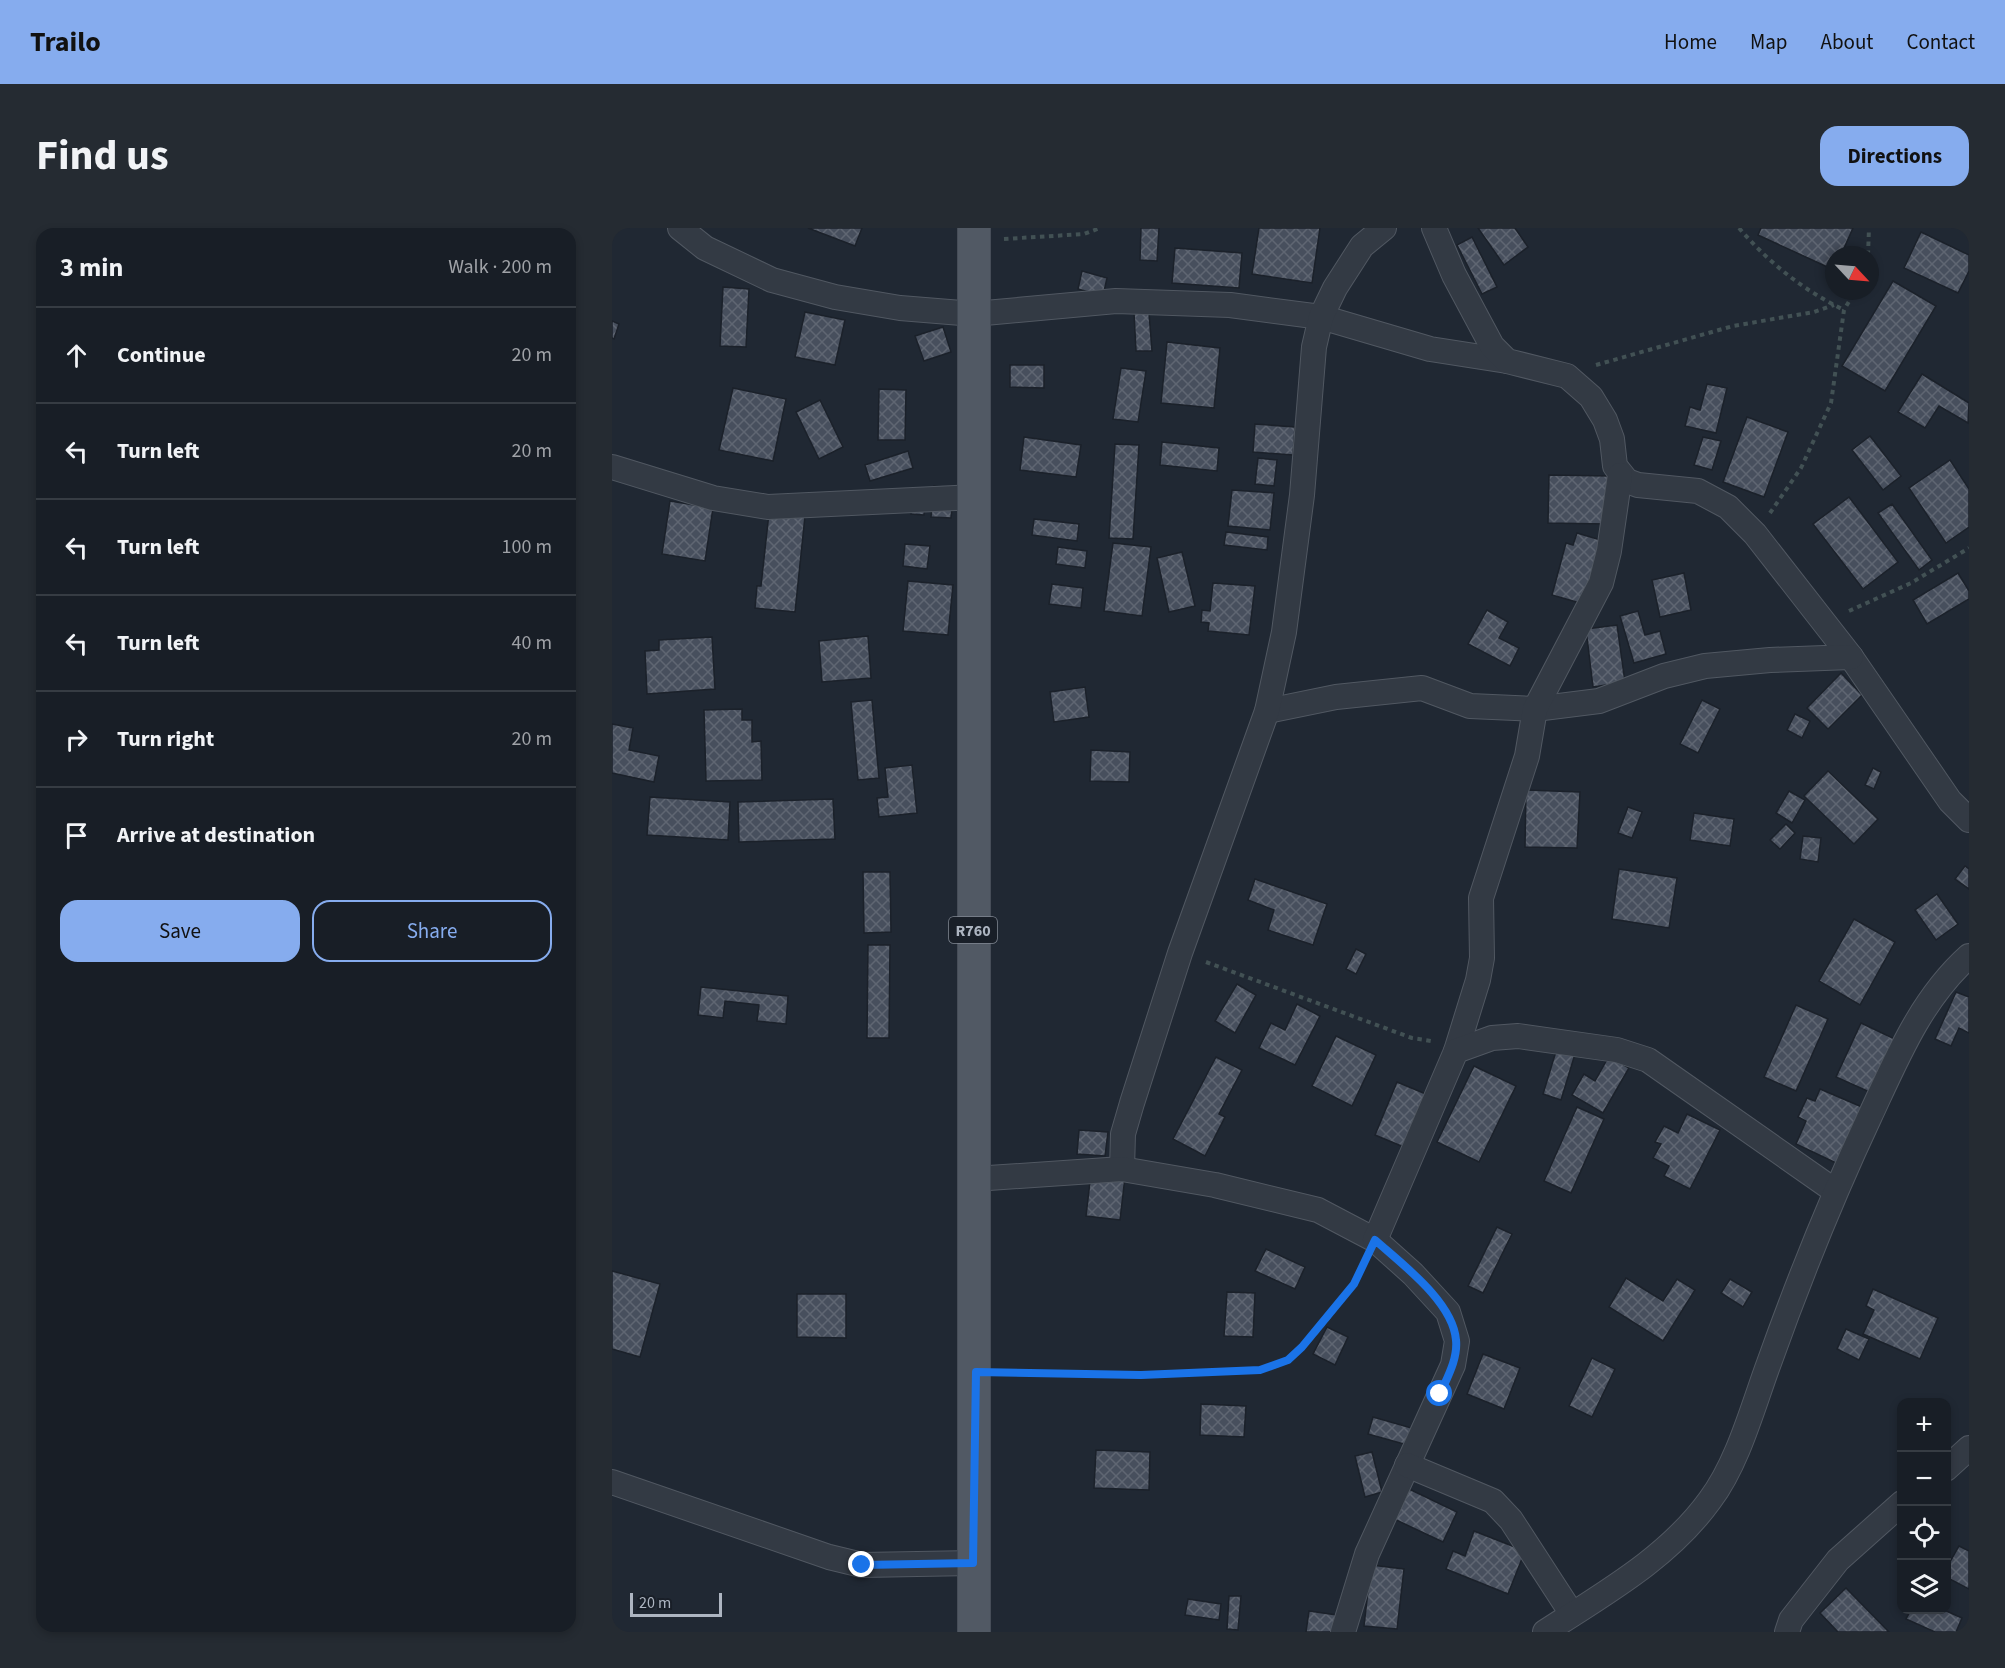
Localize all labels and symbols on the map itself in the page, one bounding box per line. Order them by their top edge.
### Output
north arrow [1825,246,1879,300]
road number: R760 [949,917,997,943]
route start [1426,1380,1452,1406]
route end [848,1551,874,1577]
scale bar [630,1590,722,1618]

